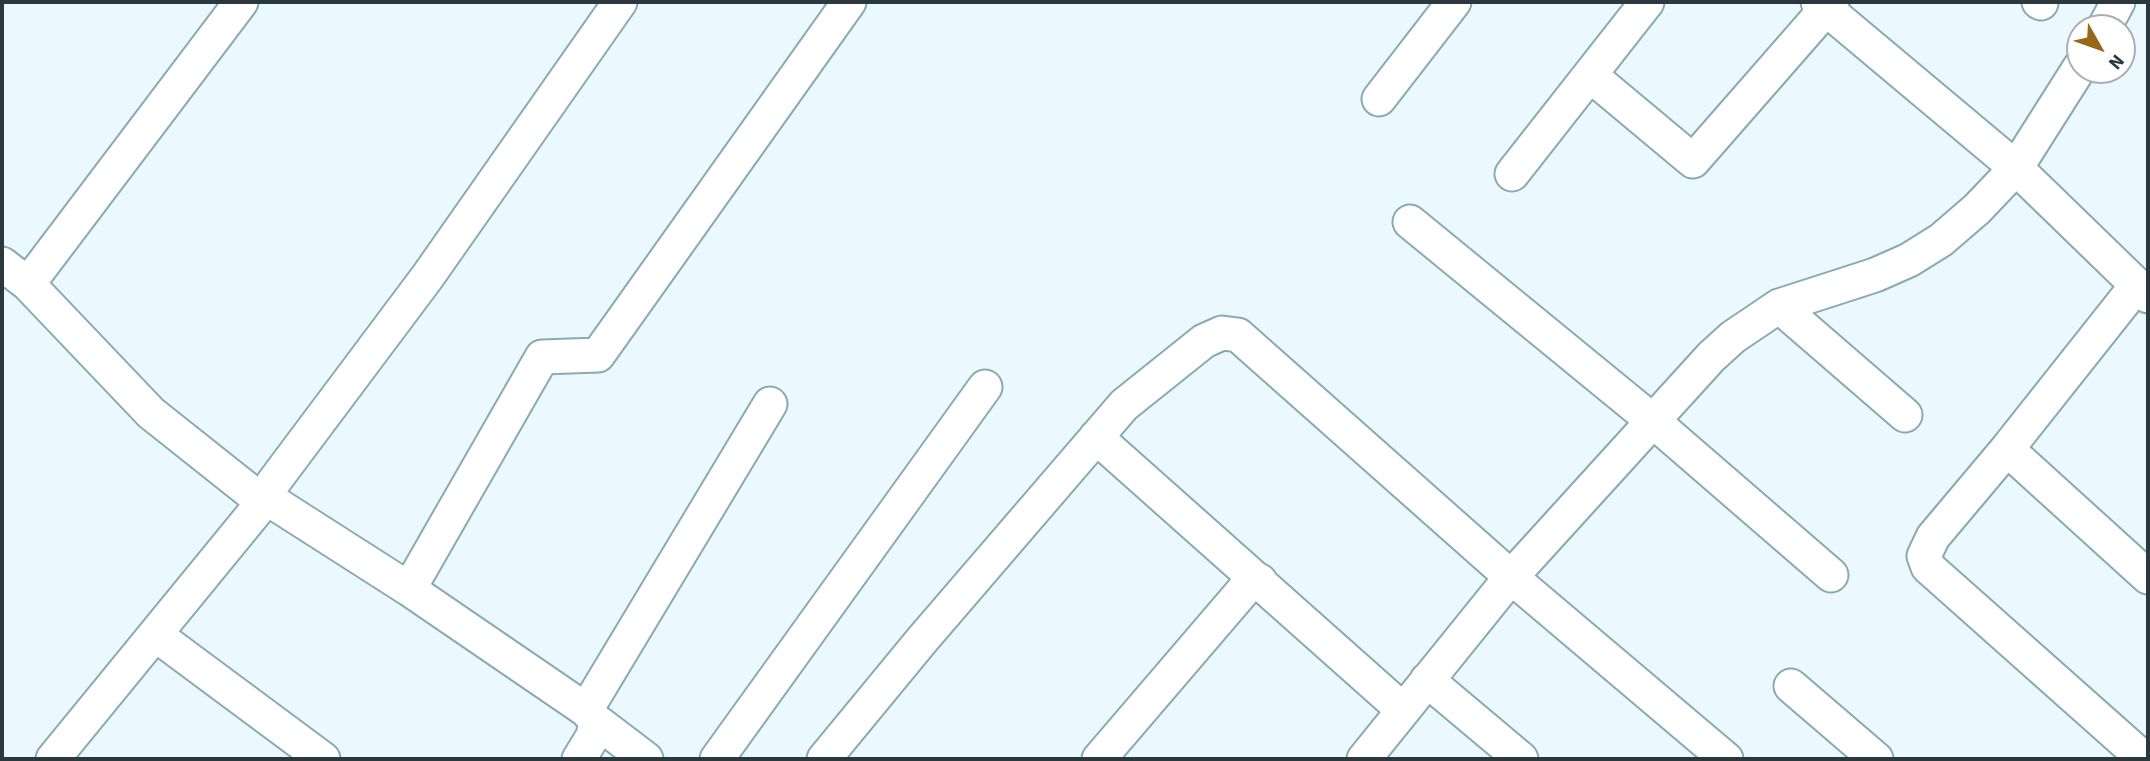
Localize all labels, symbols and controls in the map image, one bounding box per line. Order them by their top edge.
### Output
north arrow [2066,14,2136,84]
text: N [2102,48,2130,75]

